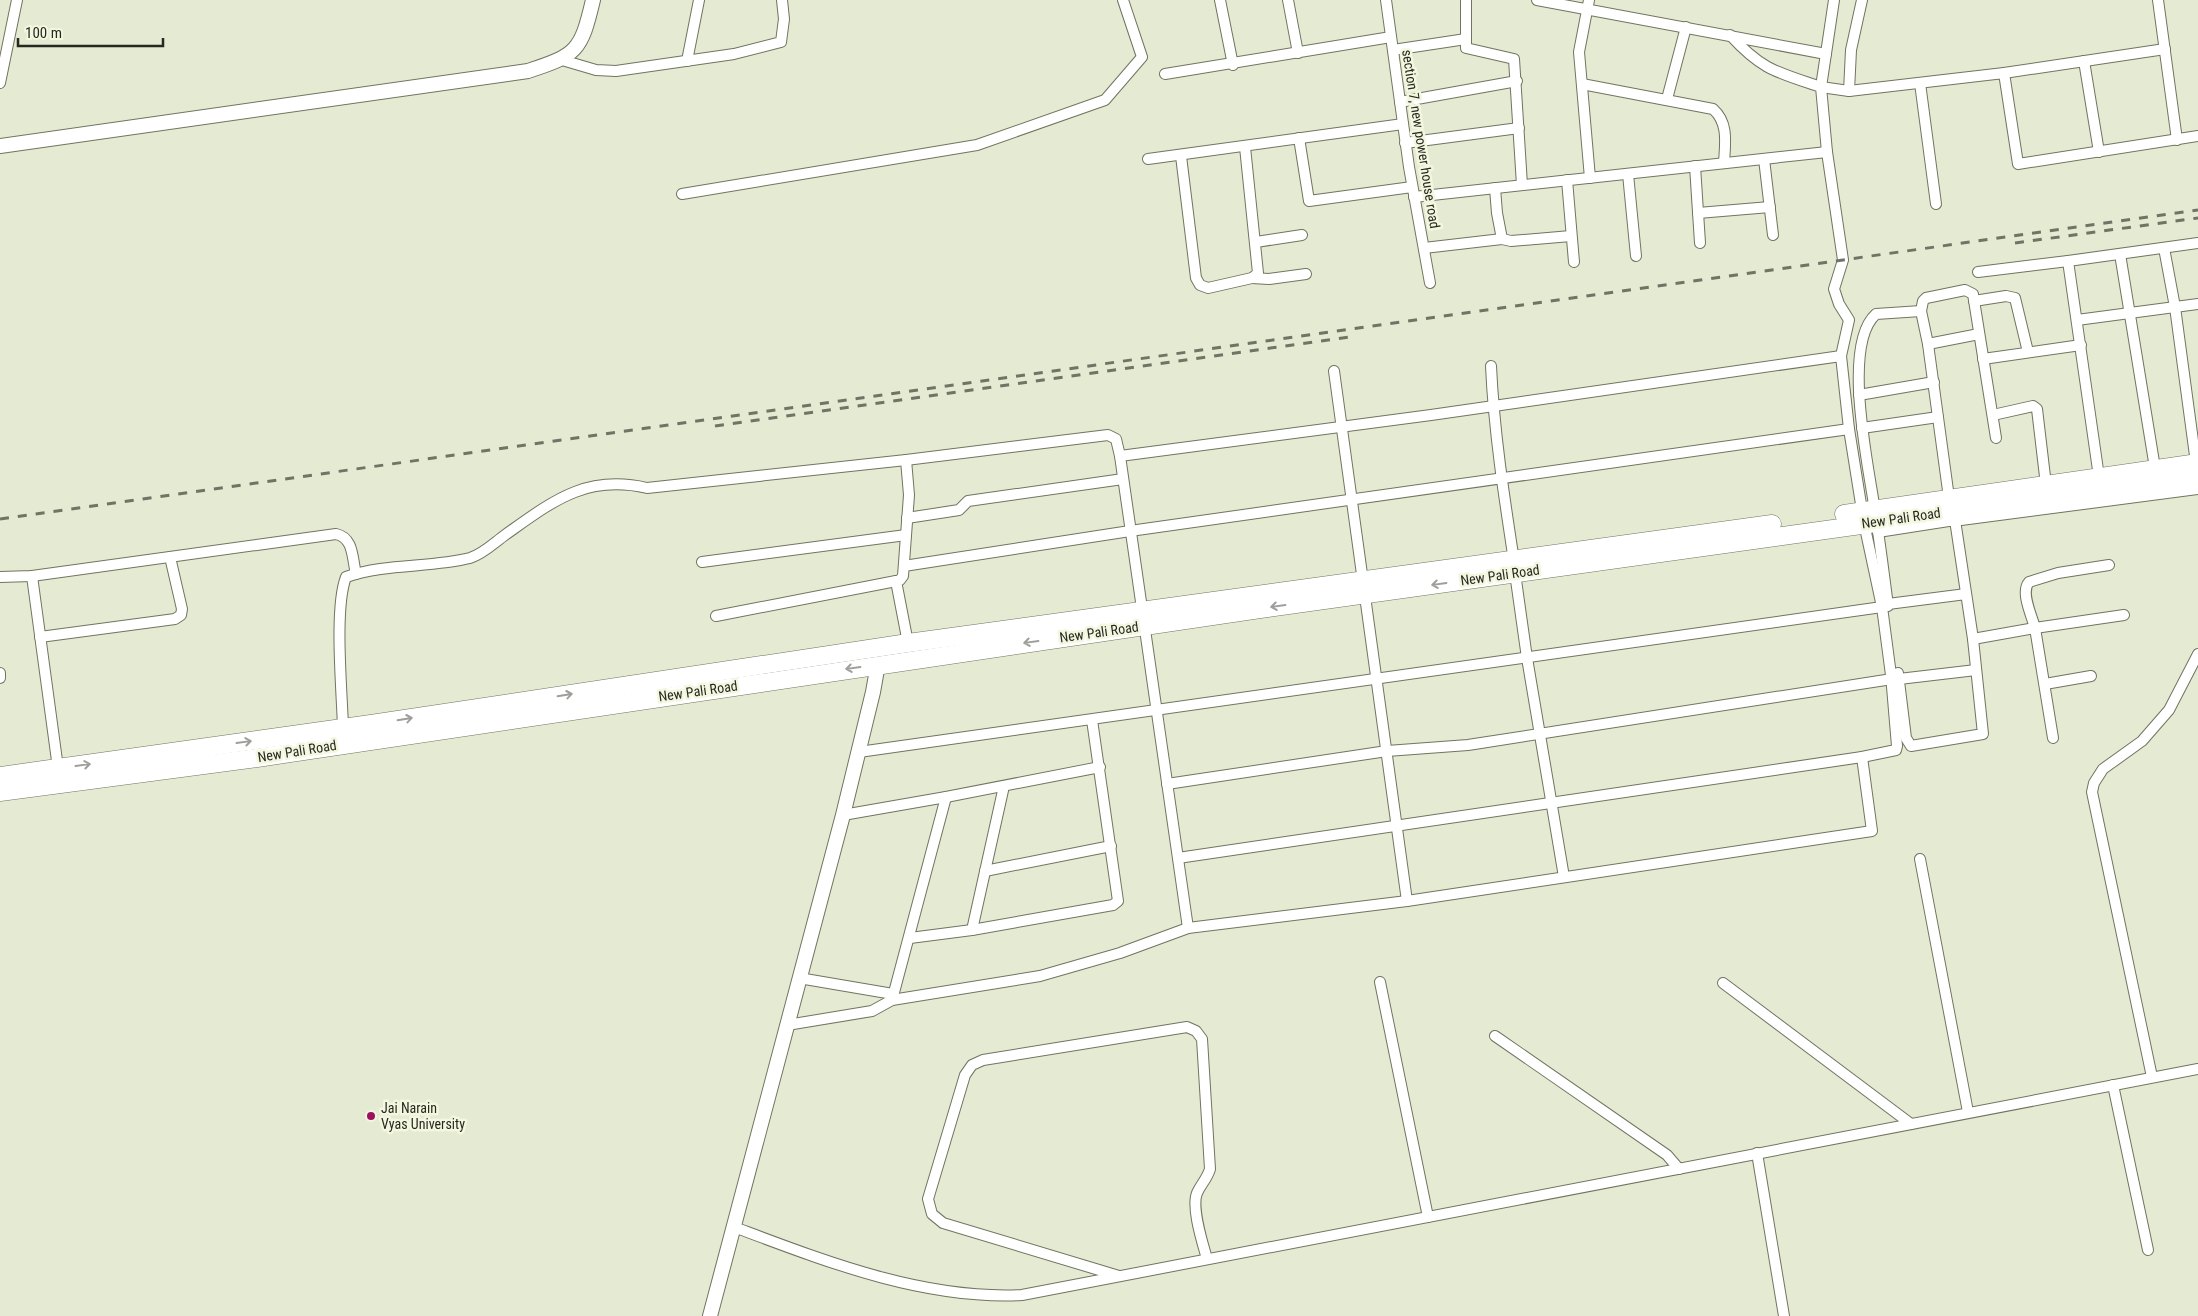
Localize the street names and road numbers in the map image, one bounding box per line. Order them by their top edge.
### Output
street label: section 7, new power house road [1399,48,1443,230]
street label: New Pali Road [1860,505,1942,531]
street label: New Pali Road [1459,562,1541,588]
street label: New Pali Road [1058,619,1140,645]
street label: New Pali Road [657,678,739,704]
street label: New Pali Road [256,737,338,765]

